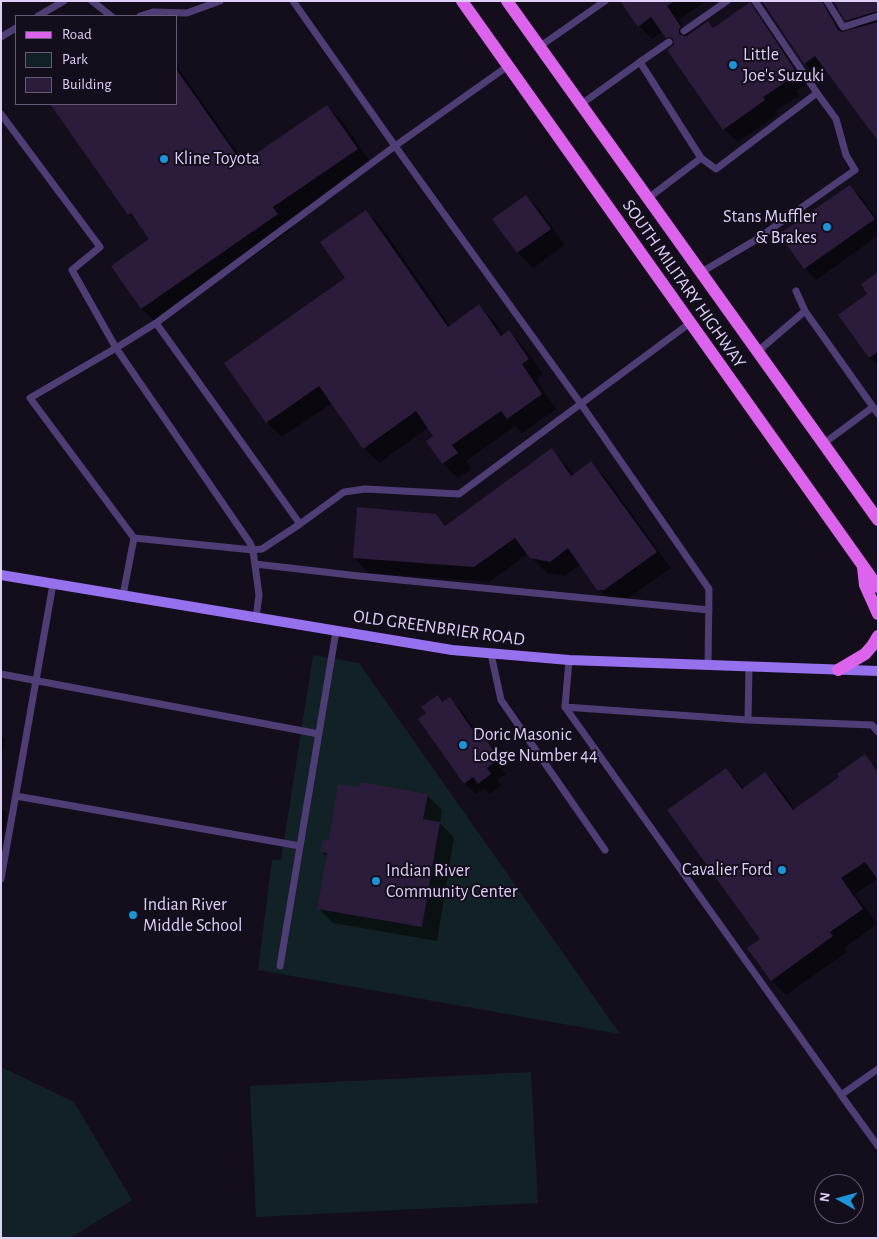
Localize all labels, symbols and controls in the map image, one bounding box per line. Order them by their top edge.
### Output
legend [15,15,178,105]
text: Road [62,27,92,42]
place label: Little Joe's Suzuki [743,44,824,86]
text: Park [62,52,88,67]
marker: Little Joe's Suzuki [727,59,739,71]
text: Building [62,77,112,92]
place label: Kline Toyota [174,148,260,170]
marker: Kline Toyota [158,153,170,165]
street label: SOUTH MILITARY HIGHWAY [618,196,750,372]
place label: Stans Muffler & Brakes [723,206,817,248]
marker: Stans Muffler & Brakes [821,221,833,233]
street label: OLD GREENBRIER ROAD [352,605,526,651]
place label: Doric Masonic Lodge Number 44 [473,724,598,766]
marker: Doric Masonic Lodge Number 44 [457,739,469,751]
place label: Cavalier Ford [682,859,772,881]
place label: Indian River Community Center [386,860,518,902]
marker: Cavalier Ford [776,864,788,876]
marker: Indian River Community Center [370,875,382,887]
place label: Indian River Middle School [143,894,242,936]
marker: Indian River Middle School [127,909,139,921]
north arrow [814,1174,864,1224]
text: N [818,1192,833,1203]

